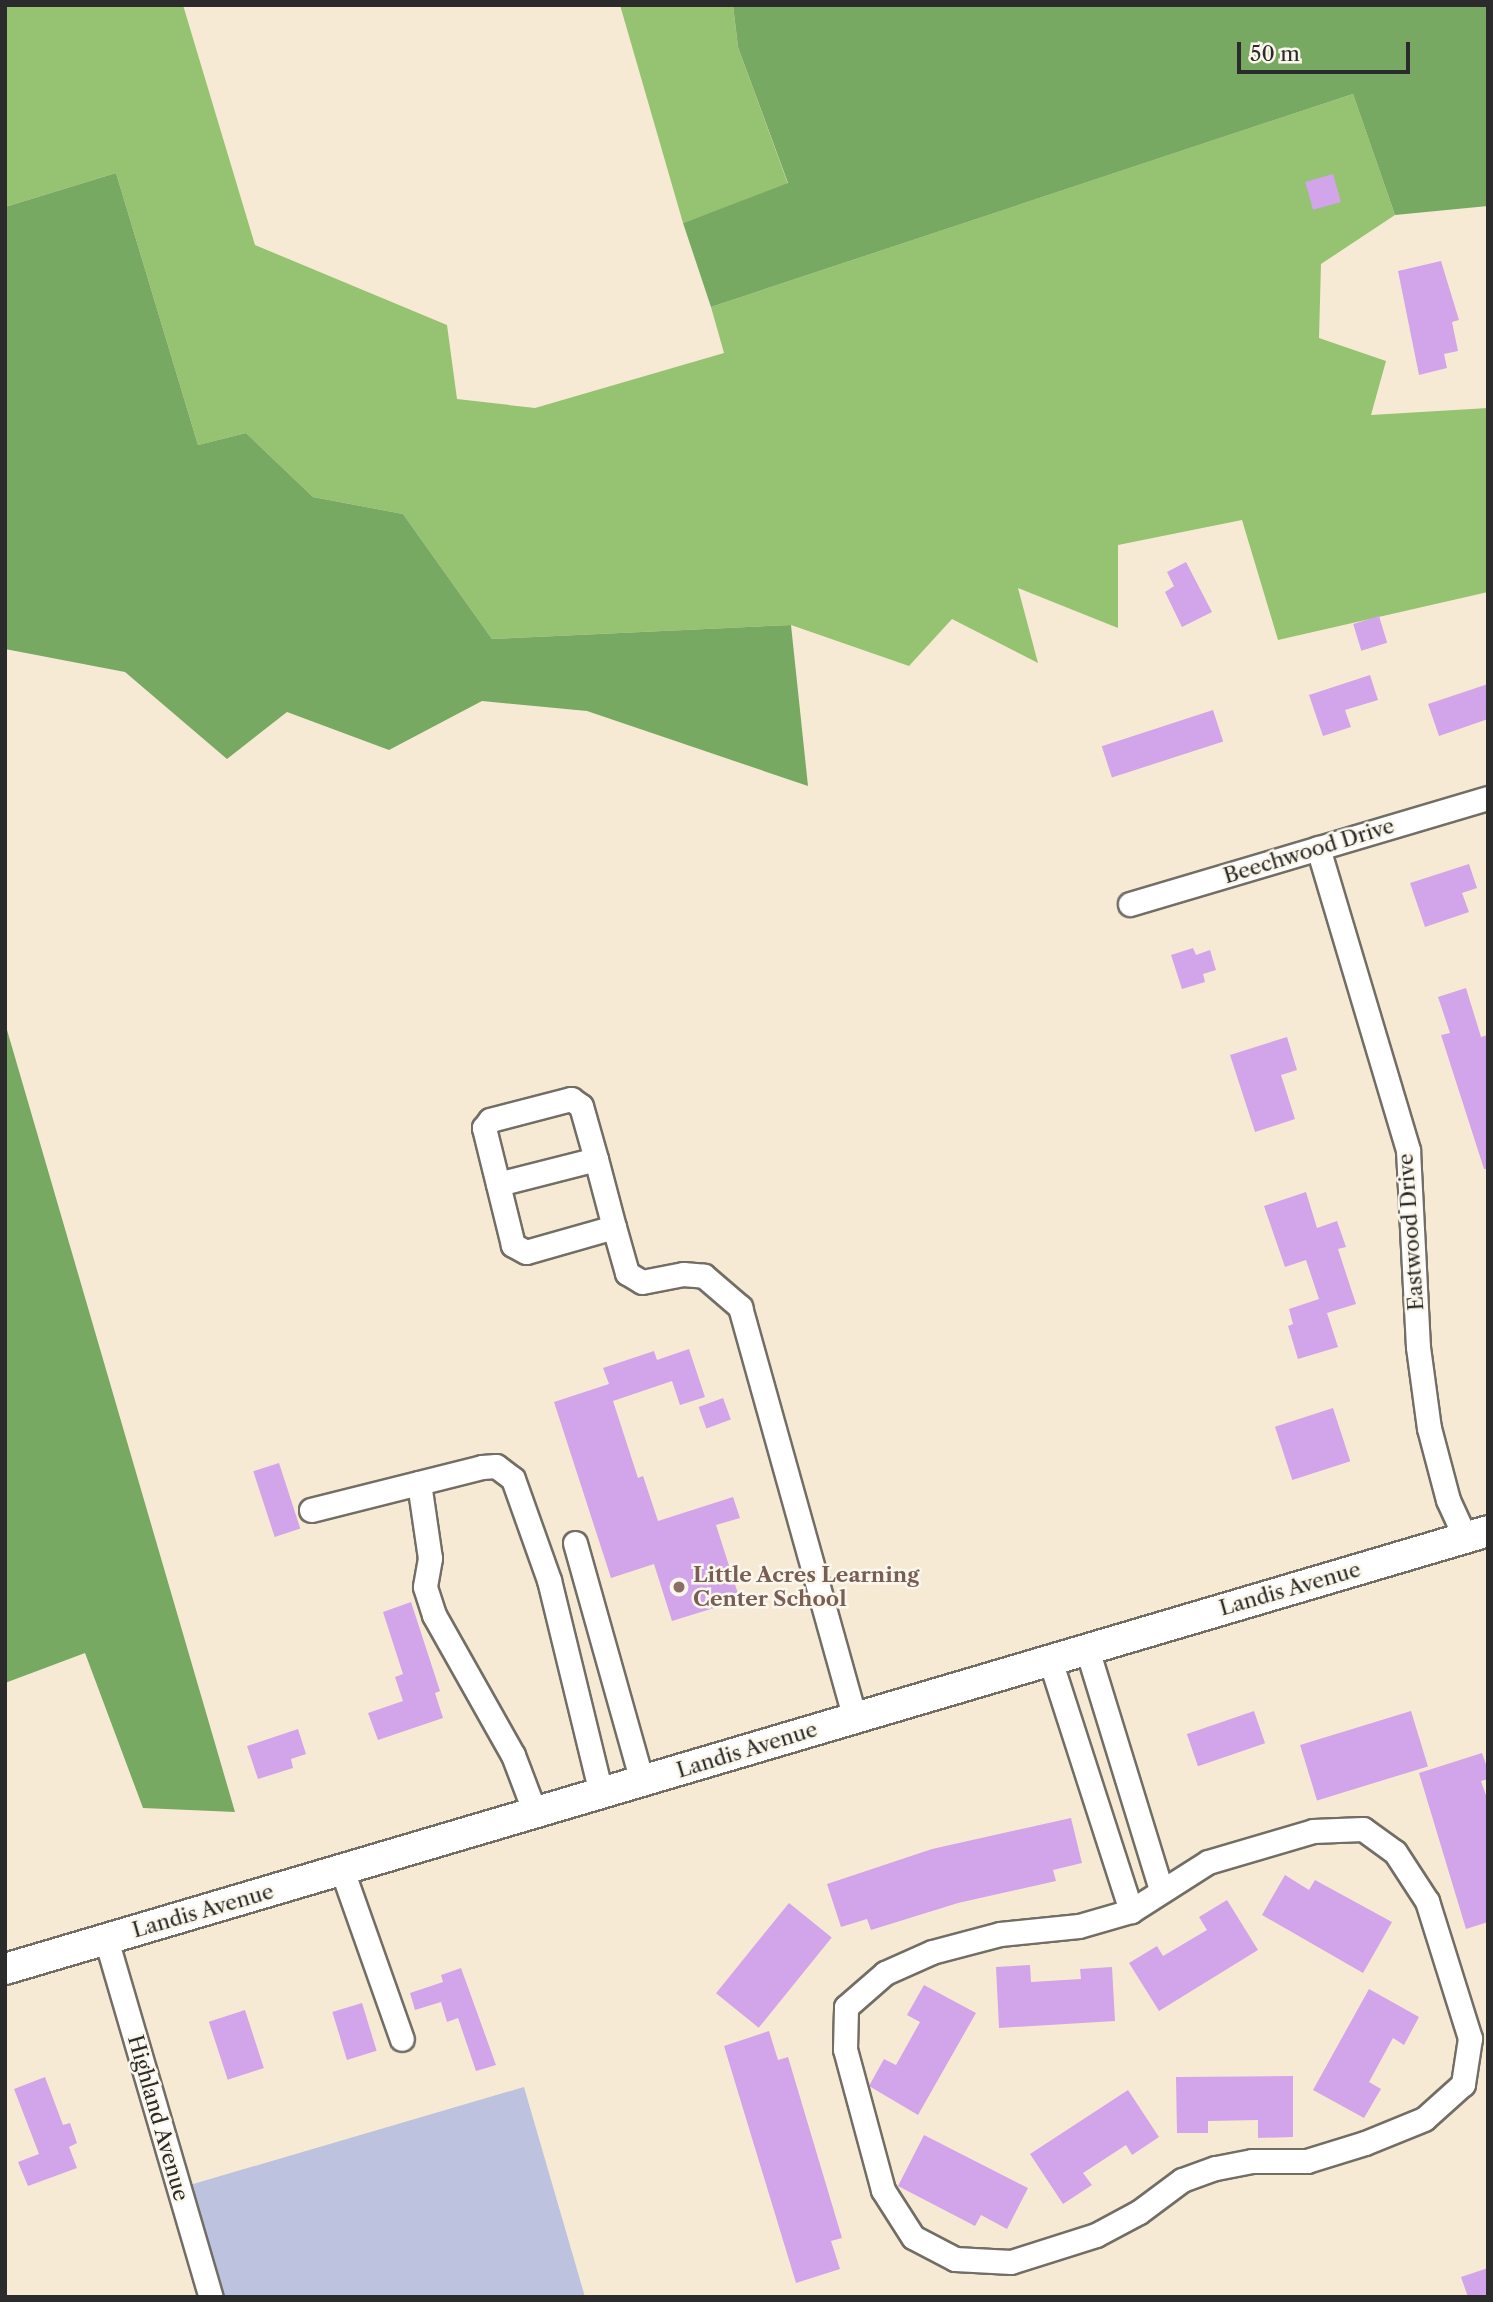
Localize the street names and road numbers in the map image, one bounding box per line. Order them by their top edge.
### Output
street label: Beechwood Drive [1221,813,1397,889]
street label: Eastwood Drive [1393,1153,1429,1311]
street label: Landis Avenue [1216,1557,1364,1621]
street label: Landis Avenue [673,1717,821,1783]
street label: Landis Avenue [129,1879,277,1943]
street label: Highland Avenue [122,2032,194,2204]

